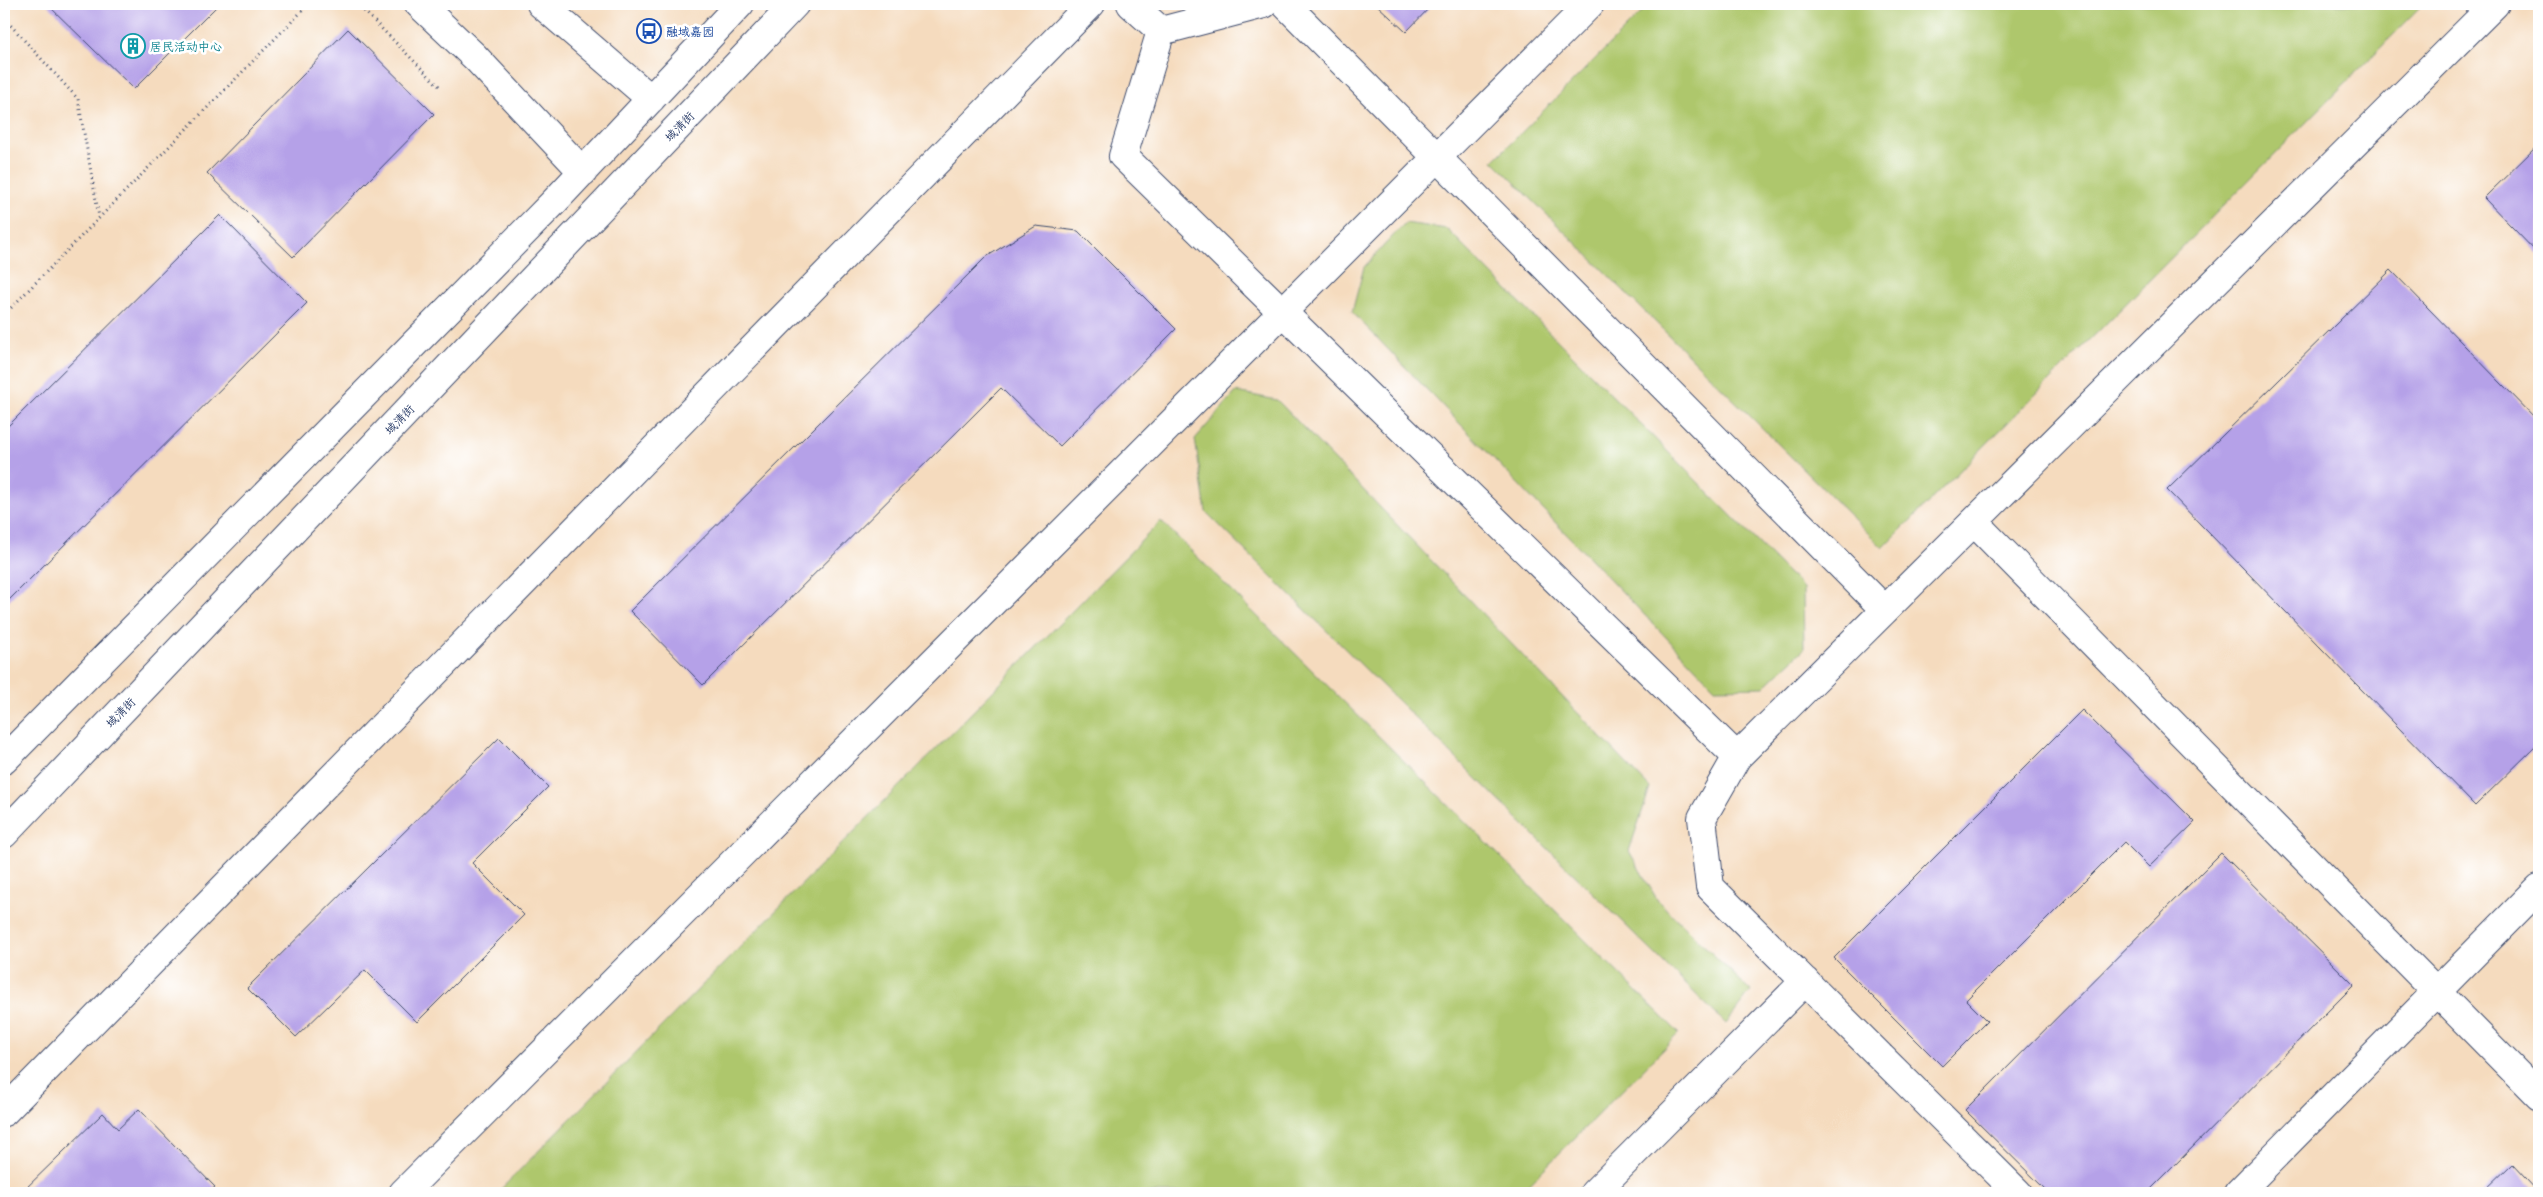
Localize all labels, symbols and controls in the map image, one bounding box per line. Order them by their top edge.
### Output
bus stop icon: 融域嘉园 [636,18,662,44]
place label: 融域嘉园 [666,23,714,39]
building icon: 居民活动中心 [120,33,146,59]
place label: 居民活动中心 [150,38,222,54]
street label: 域清街 [661,107,697,145]
street label: 域清街 [381,400,417,438]
street label: 域清街 [102,693,138,731]

